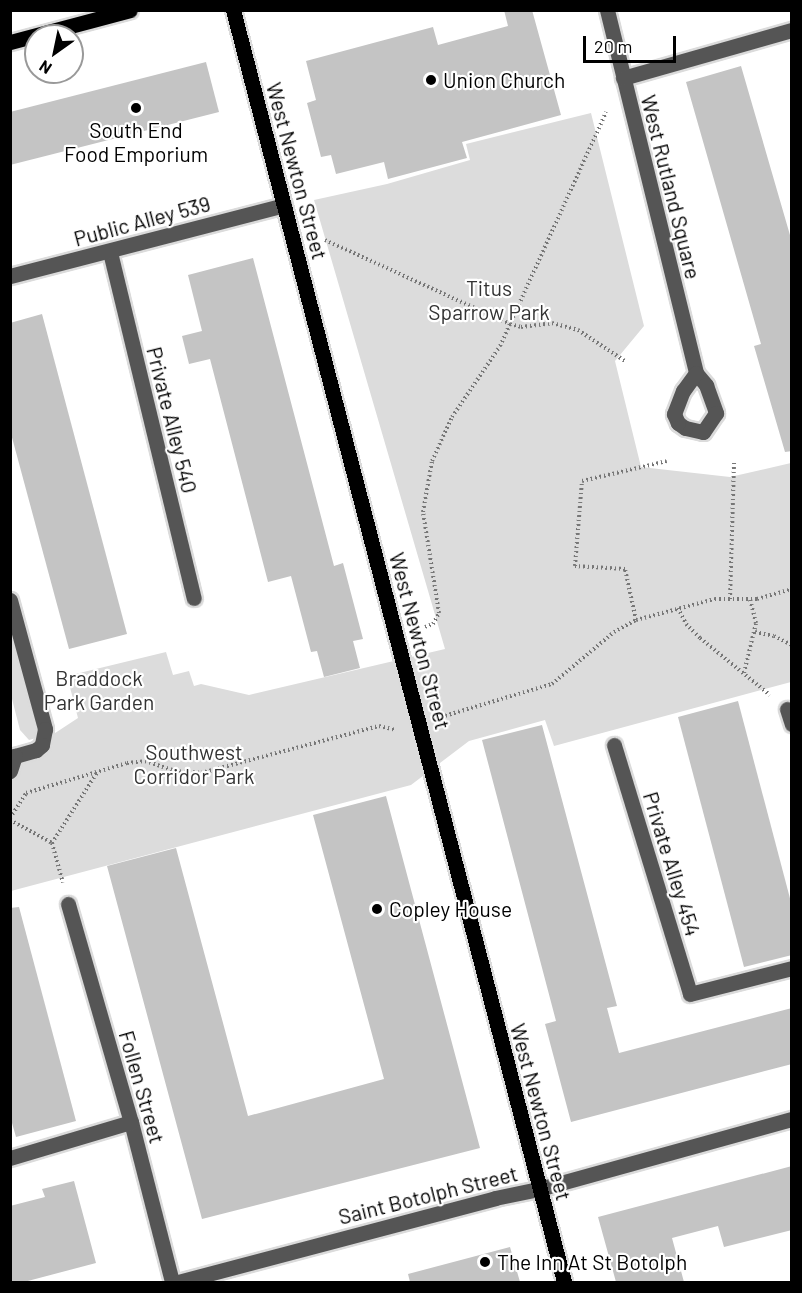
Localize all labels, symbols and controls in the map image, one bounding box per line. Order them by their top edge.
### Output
north arrow [24,24,84,84]
scale bar [586,24,679,62]
text: 20 m [594,35,632,57]
text: N [35,57,55,79]
place label: Union Church [443,67,565,93]
marker: Union Church [424,73,438,87]
street label: West Newton Street [261,80,333,262]
street label: West Rutland Square [636,92,706,282]
marker: South End Food Emporium [129,101,143,115]
place label: South End Food Emporium [64,117,208,167]
street label: Public Alley 539 [71,191,213,251]
park label: Titus Sparrow Park [428,275,550,325]
street label: Private Alley 540 [142,344,202,496]
street label: West Newton Street [384,550,456,732]
park label: Braddock Park Garden [44,665,154,715]
park label: Southwest Corridor Park [134,739,254,789]
street label: Private Alley 454 [638,789,706,939]
place label: Copley House [389,896,512,922]
marker: Copley House [370,902,384,916]
street label: West Newton Street [505,1021,577,1203]
street label: Follen Street [114,1028,170,1146]
street label: Saint Botolph Street [336,1161,520,1229]
place label: The Inn At St Botolph [497,1249,687,1275]
marker: The Inn At St Botolph [478,1255,492,1269]

